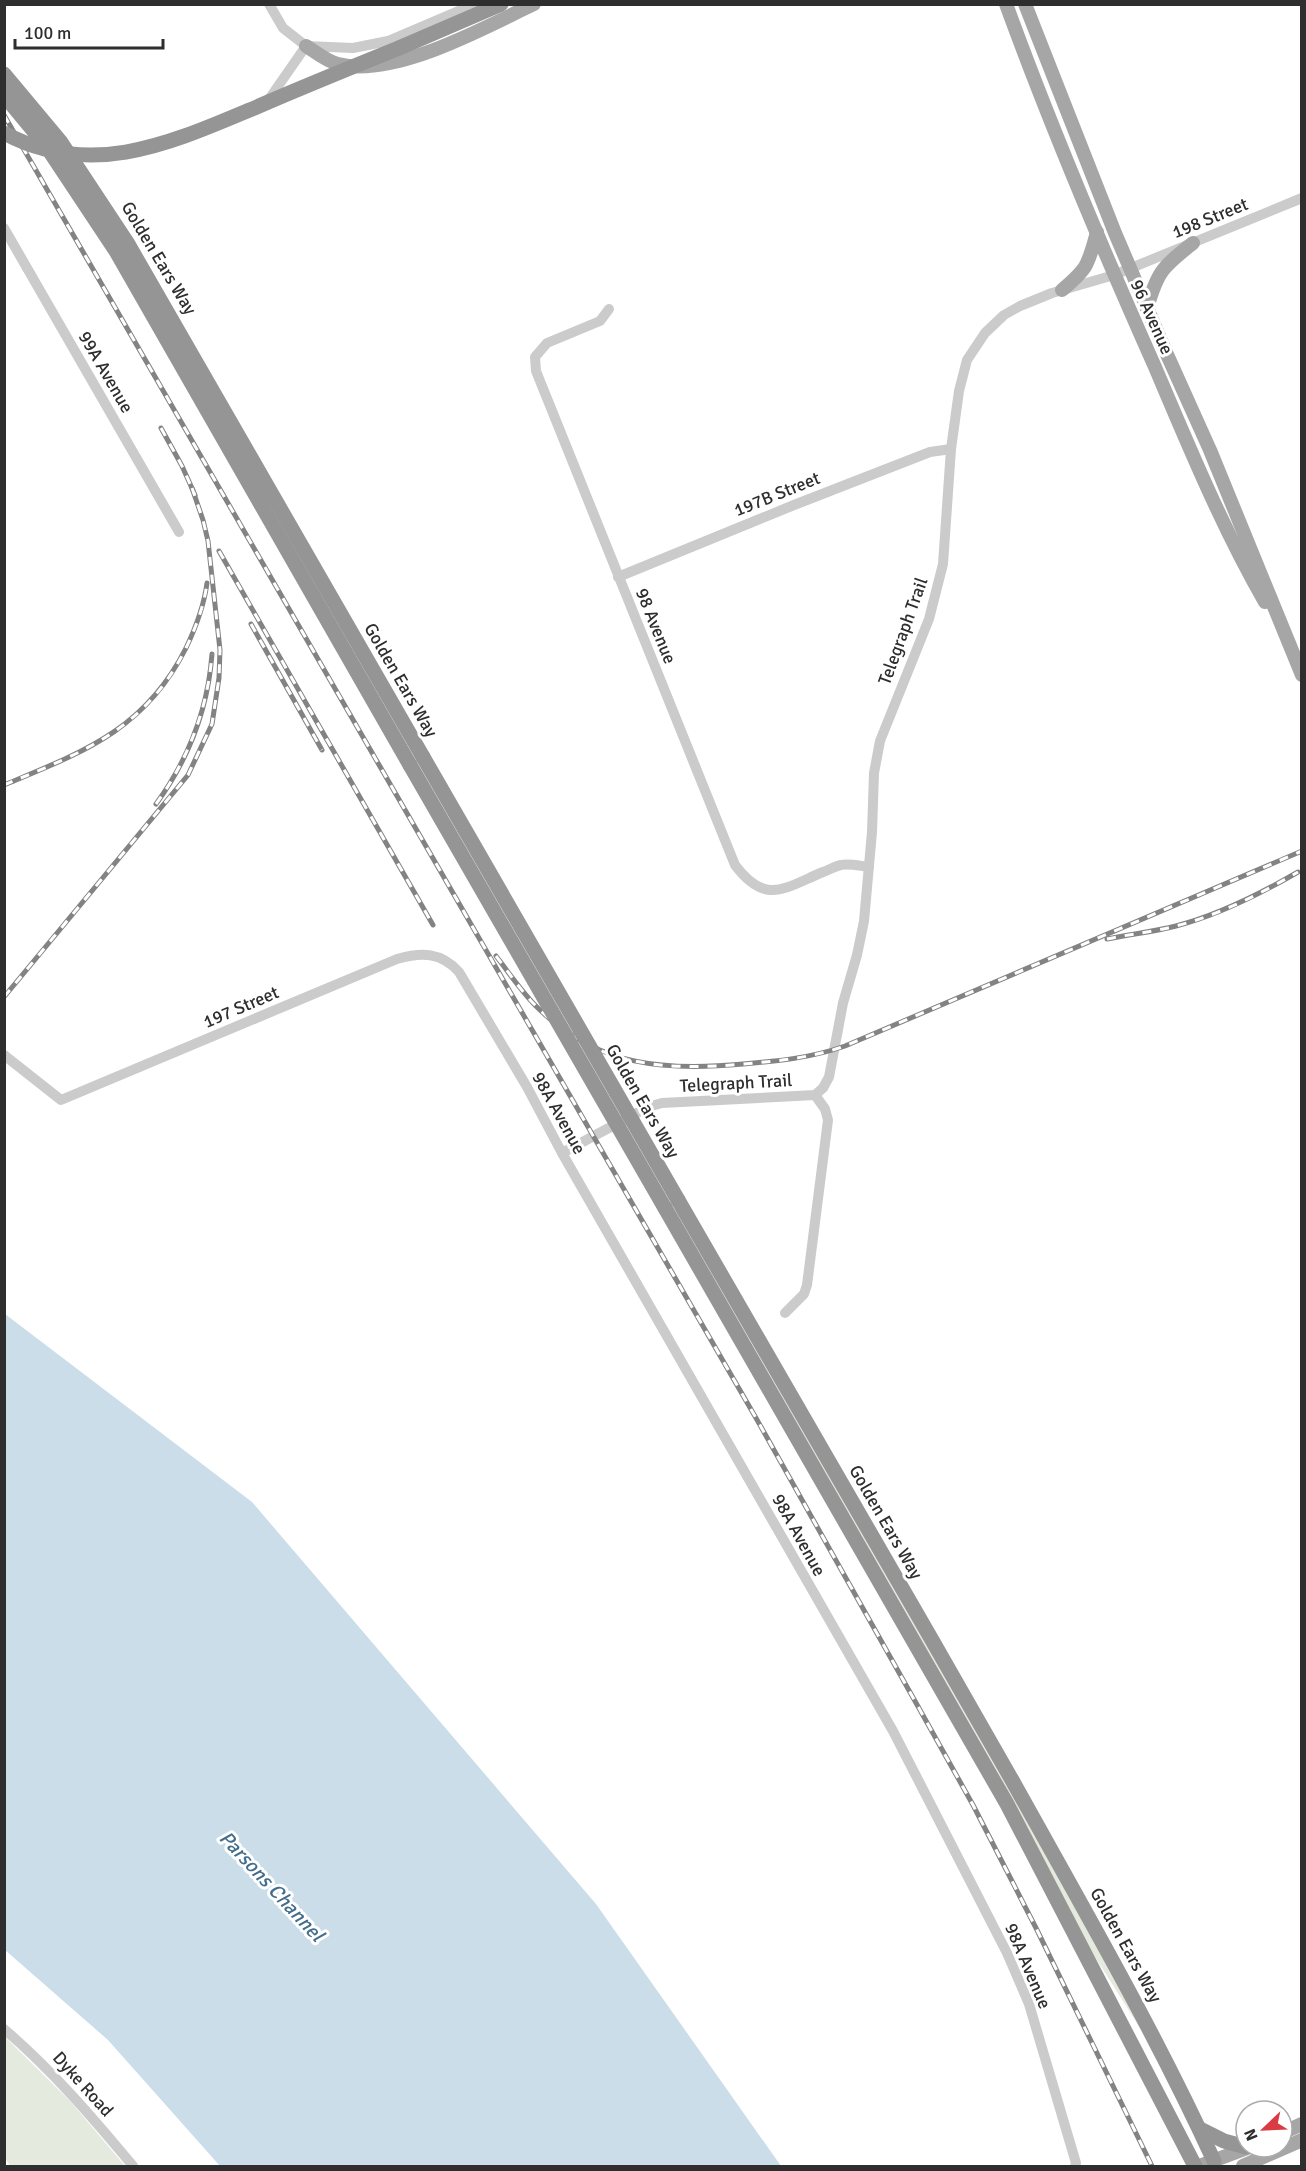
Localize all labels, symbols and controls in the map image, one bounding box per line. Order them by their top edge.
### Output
scale bar [15,12,164,50]
text: 100 m [24,22,71,44]
street label: 198 Street [1169,193,1251,243]
street label: Golden Ears Way [117,197,202,319]
street label: 96 Avenue [1126,276,1178,358]
street label: 99A Avenue [74,327,138,417]
street label: 197B Street [731,467,823,521]
street label: Telegraph Trail [873,574,933,688]
street label: 98 Avenue [631,585,681,667]
street label: Golden Ears Way [359,619,443,741]
street label: 197 Street [200,981,282,1033]
street label: Golden Ears Way [601,1040,685,1162]
street label: 98A Avenue [527,1068,591,1158]
street label: Telegraph Trail [679,1069,793,1097]
street label: Golden Ears Way [844,1461,928,1583]
street label: 98A Avenue [767,1490,831,1580]
water label: Parsons Channel [214,1826,331,1949]
street label: Golden Ears Way [1085,1884,1167,2007]
street label: 98A Avenue [1000,1920,1056,2012]
street label: Dyke Road [48,2047,118,2121]
north arrow [1234,2099,1294,2159]
text: N [1240,2125,1262,2144]

